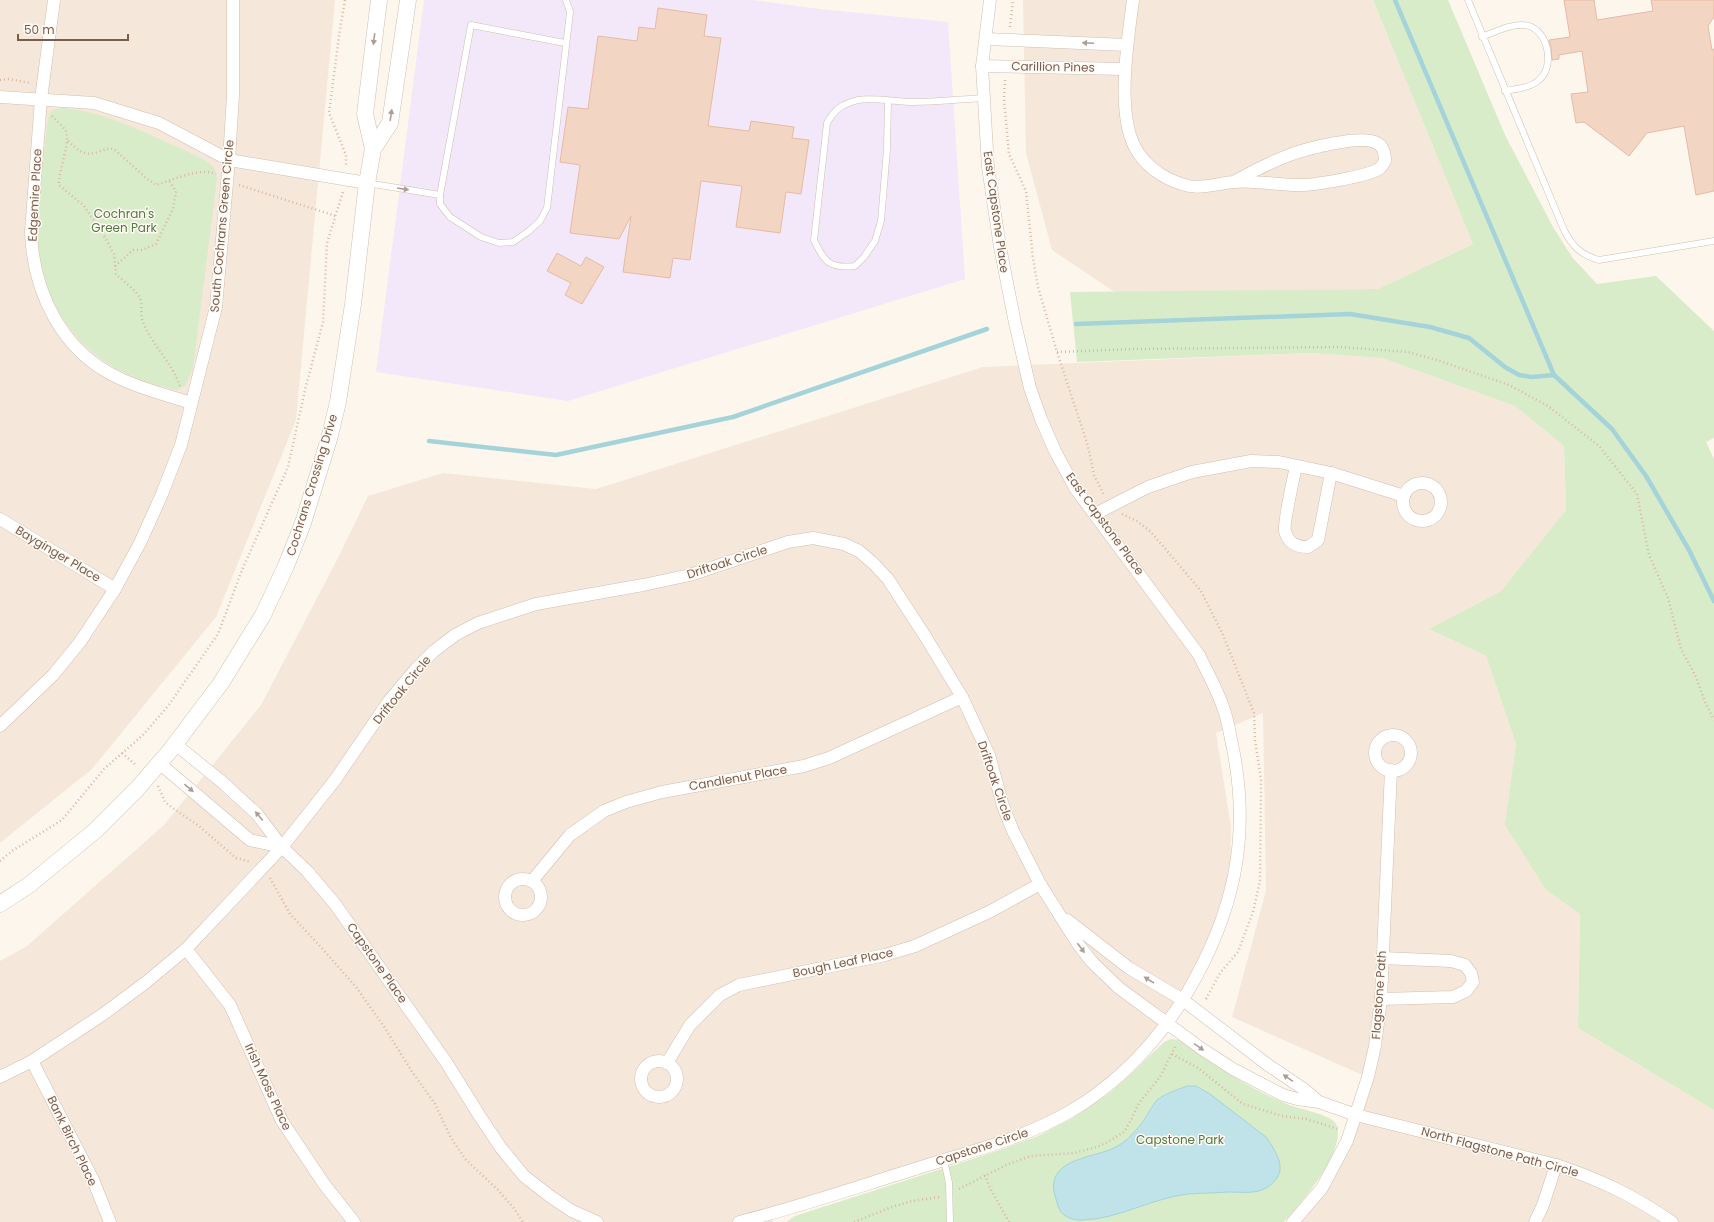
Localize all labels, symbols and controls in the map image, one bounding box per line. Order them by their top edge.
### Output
scale bar [18,16,128,42]
text: 50 m [24,21,55,38]
one-way arrow [371,33,377,45]
one-way arrow [1081,40,1094,46]
street label: Carillion Pines [1011,57,1095,76]
one-way arrow [388,109,394,121]
street label: South Cochrans Green Circle [205,139,238,313]
street label: Edgemire Place [24,148,45,242]
street label: East Capstone Place [980,150,1013,274]
one-way arrow [397,186,409,192]
park label: Cochran's Green Park [91,205,157,236]
street label: Cochrans Crossing Drive [282,412,341,558]
street label: East Capstone Place [1062,469,1148,578]
street label: Bayginger Place [12,521,104,586]
street label: Driftoak Circle [684,540,769,583]
street label: Driftoak Circle [369,652,435,728]
street label: Driftoak Circle [974,738,1017,823]
street label: Candlenut Place [688,761,788,794]
one-way arrow [184,784,195,793]
one-way arrow [254,811,263,822]
street label: Capstone Place [343,919,412,1006]
one-way arrow [1077,942,1085,953]
street label: Bough Leaf Place [791,944,895,981]
street label: Flagstone Path [1367,950,1390,1040]
one-way arrow [1144,976,1154,984]
street label: Irish Moss Place [241,1041,296,1133]
one-way arrow [1194,1043,1204,1051]
one-way arrow [1283,1074,1293,1082]
street label: Bank Birch Place [43,1093,102,1189]
street label: North Flagstone Path Circle [1420,1122,1581,1181]
street label: Capstone Circle [933,1124,1030,1170]
park label: Capstone Park [1136,1131,1225,1148]

